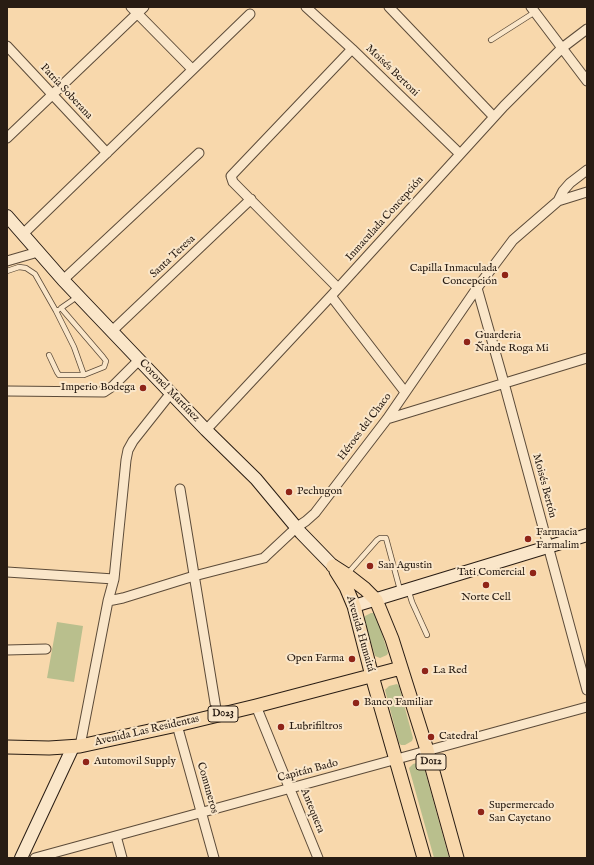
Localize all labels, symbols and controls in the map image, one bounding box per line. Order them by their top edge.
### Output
street label: Moisés Bertoni [363,42,421,100]
street label: Patria Soberana [37,62,95,122]
street label: Inmaculada Concepción [343,174,427,264]
street label: Santa Teresa [148,233,198,281]
place label: Capilla Inmaculada Concepción [410,262,497,288]
marker: Capilla Inmaculada Concepción [500,270,510,280]
place label: Guarderia Ñande Roga Mi [475,329,549,355]
marker: Guarderia Ñande Roga Mi [462,337,472,347]
street label: Coronel Martínez [136,357,202,425]
place label: Imperio Bodega [61,381,135,395]
marker: Imperio Bodega [138,383,148,393]
street label: Héroes del Chaco [335,391,395,463]
street label: Moisés Bertón [529,452,559,520]
place label: Pechugon [297,485,342,499]
marker: Pechugon [284,487,294,497]
place label: Farmacia Farmalim [536,526,579,552]
marker: Farmacia Farmalim [523,534,533,544]
place label: San Agustin [378,559,432,573]
marker: San Agustin [365,561,375,571]
place label: Tati Comercial [457,566,525,580]
marker: Tati Comercial [528,568,538,578]
marker: Norte Cell [481,580,491,590]
place label: Norte Cell [461,591,511,605]
street label: Avenida Humaitá [343,594,377,674]
place label: Open Farma [287,652,344,666]
marker: Open Farma [347,654,357,664]
place label: La Red [433,664,467,678]
marker: La Red [420,666,430,676]
place label: Banco Familiar [364,696,433,710]
marker: Banco Familiar [351,698,361,708]
road number: D023 [208,706,238,722]
street label: Avenida Las Residentas [93,713,201,749]
place label: Lubrifiltros [289,720,342,734]
marker: Lubrifiltros [276,722,286,732]
place label: Catedral [439,730,478,744]
marker: Catedral [426,732,436,742]
road number: D012 [416,754,446,770]
place label: Automovil Supply [94,755,176,769]
marker: Automovil Supply [81,757,91,767]
street label: Capitán Bado [276,757,340,785]
street label: Comuneros [193,761,221,815]
street label: Antequera [297,787,327,835]
place label: Supermercado San Cayetano [489,799,554,825]
marker: Supermercado San Cayetano [476,807,486,817]

